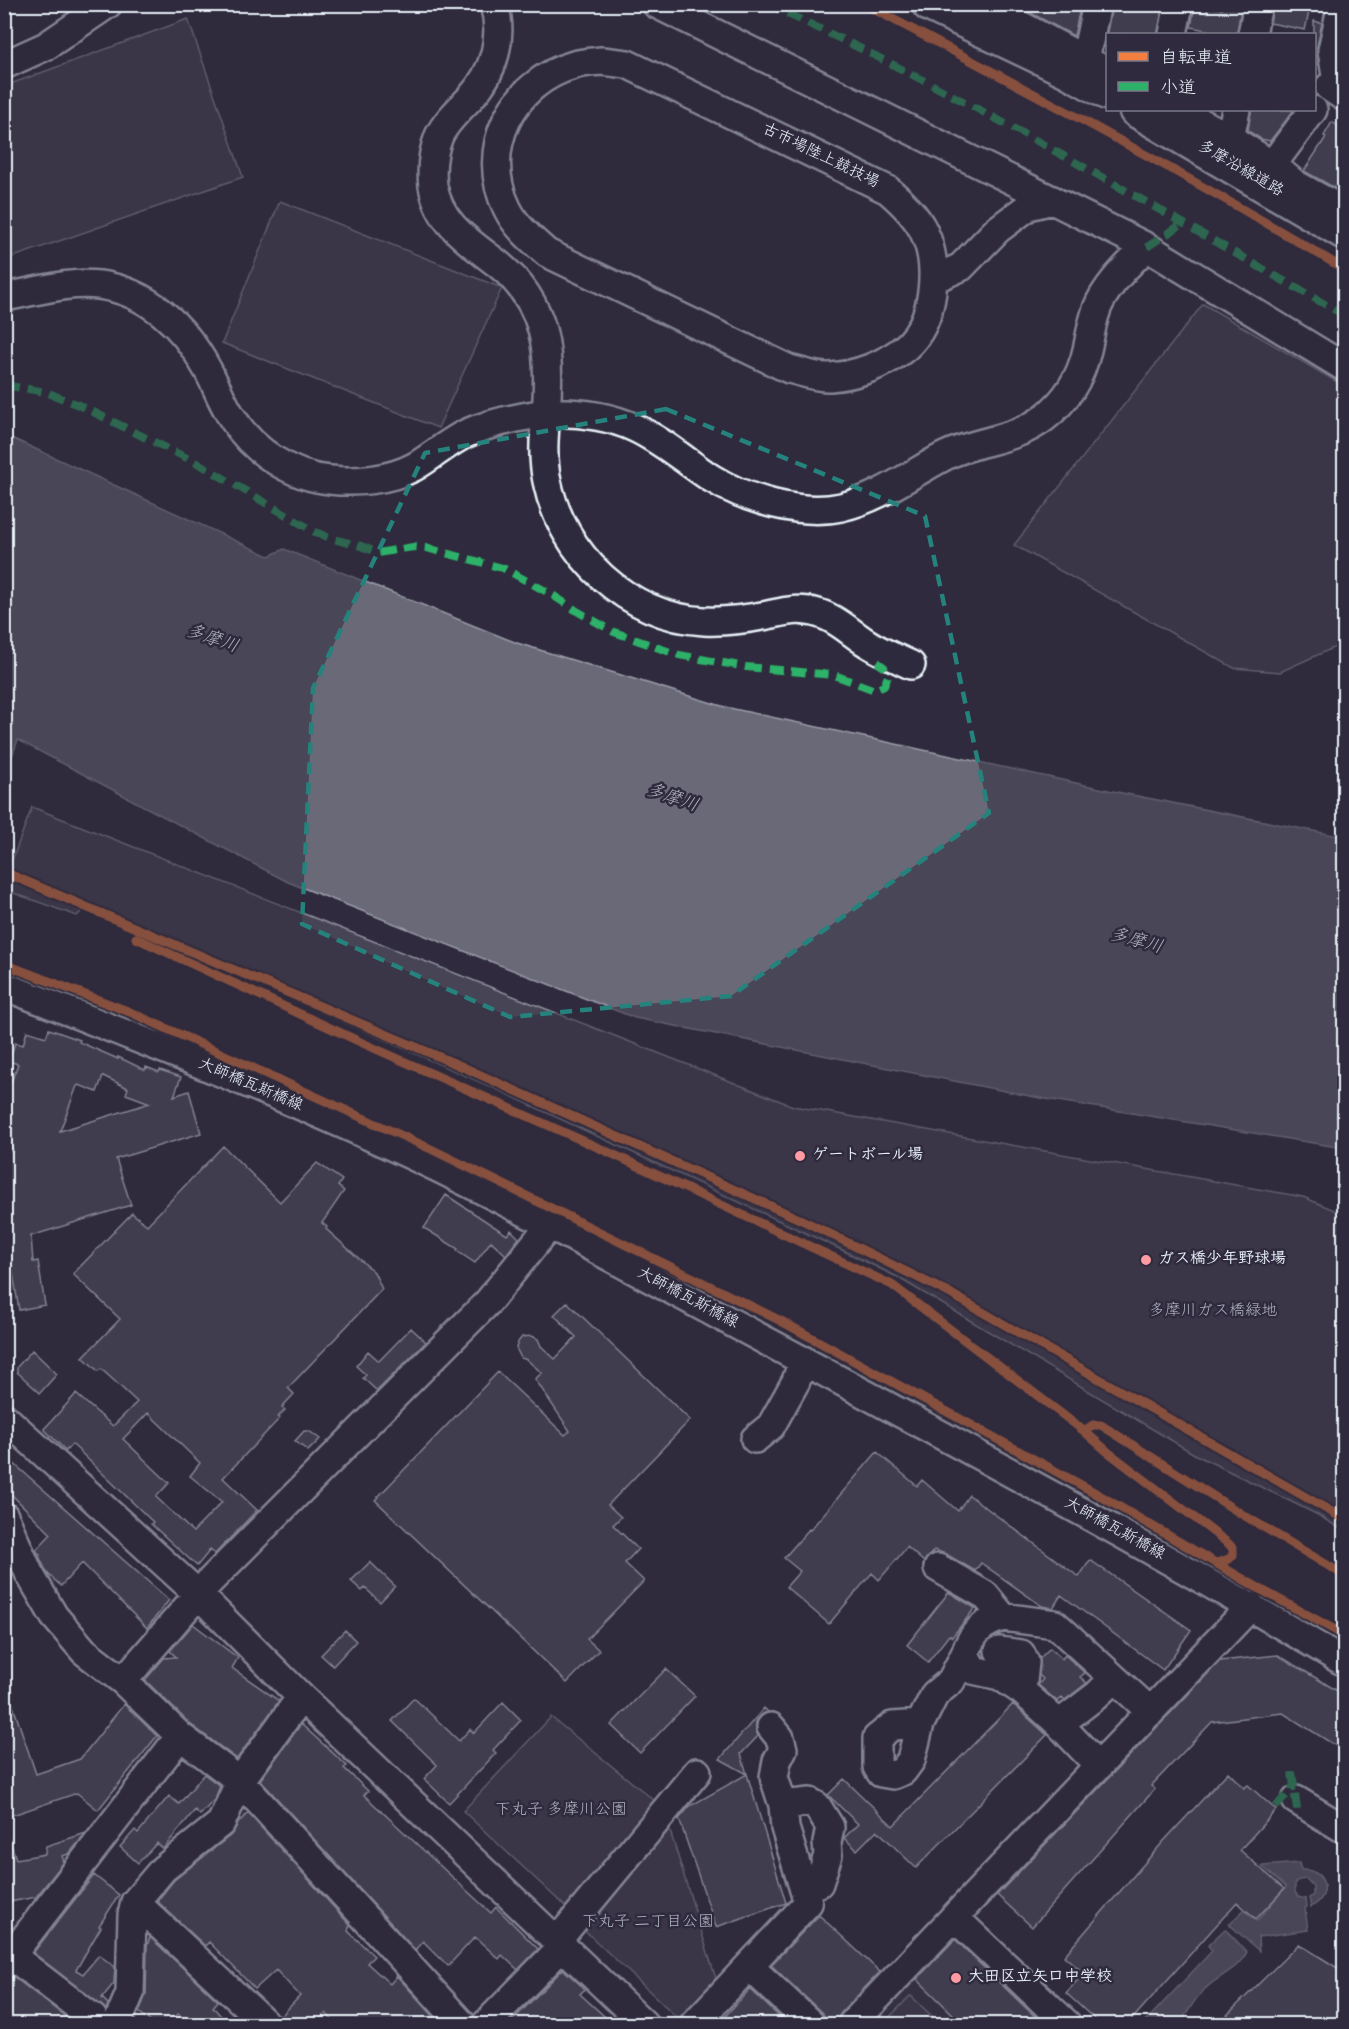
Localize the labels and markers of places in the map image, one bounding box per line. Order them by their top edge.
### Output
place label: ゲートボール場 [812,1146,923,1166]
marker: ゲートボール場 [793,1149,807,1163]
place label: ガス橋少年野球場 [1158,1249,1286,1270]
marker: ガス橋少年野球場 [1139,1253,1153,1267]
place label: 大田区立矢口中学校 [968,1967,1112,1988]
marker: 大田区立矢口中学校 [949,1971,963,1985]

